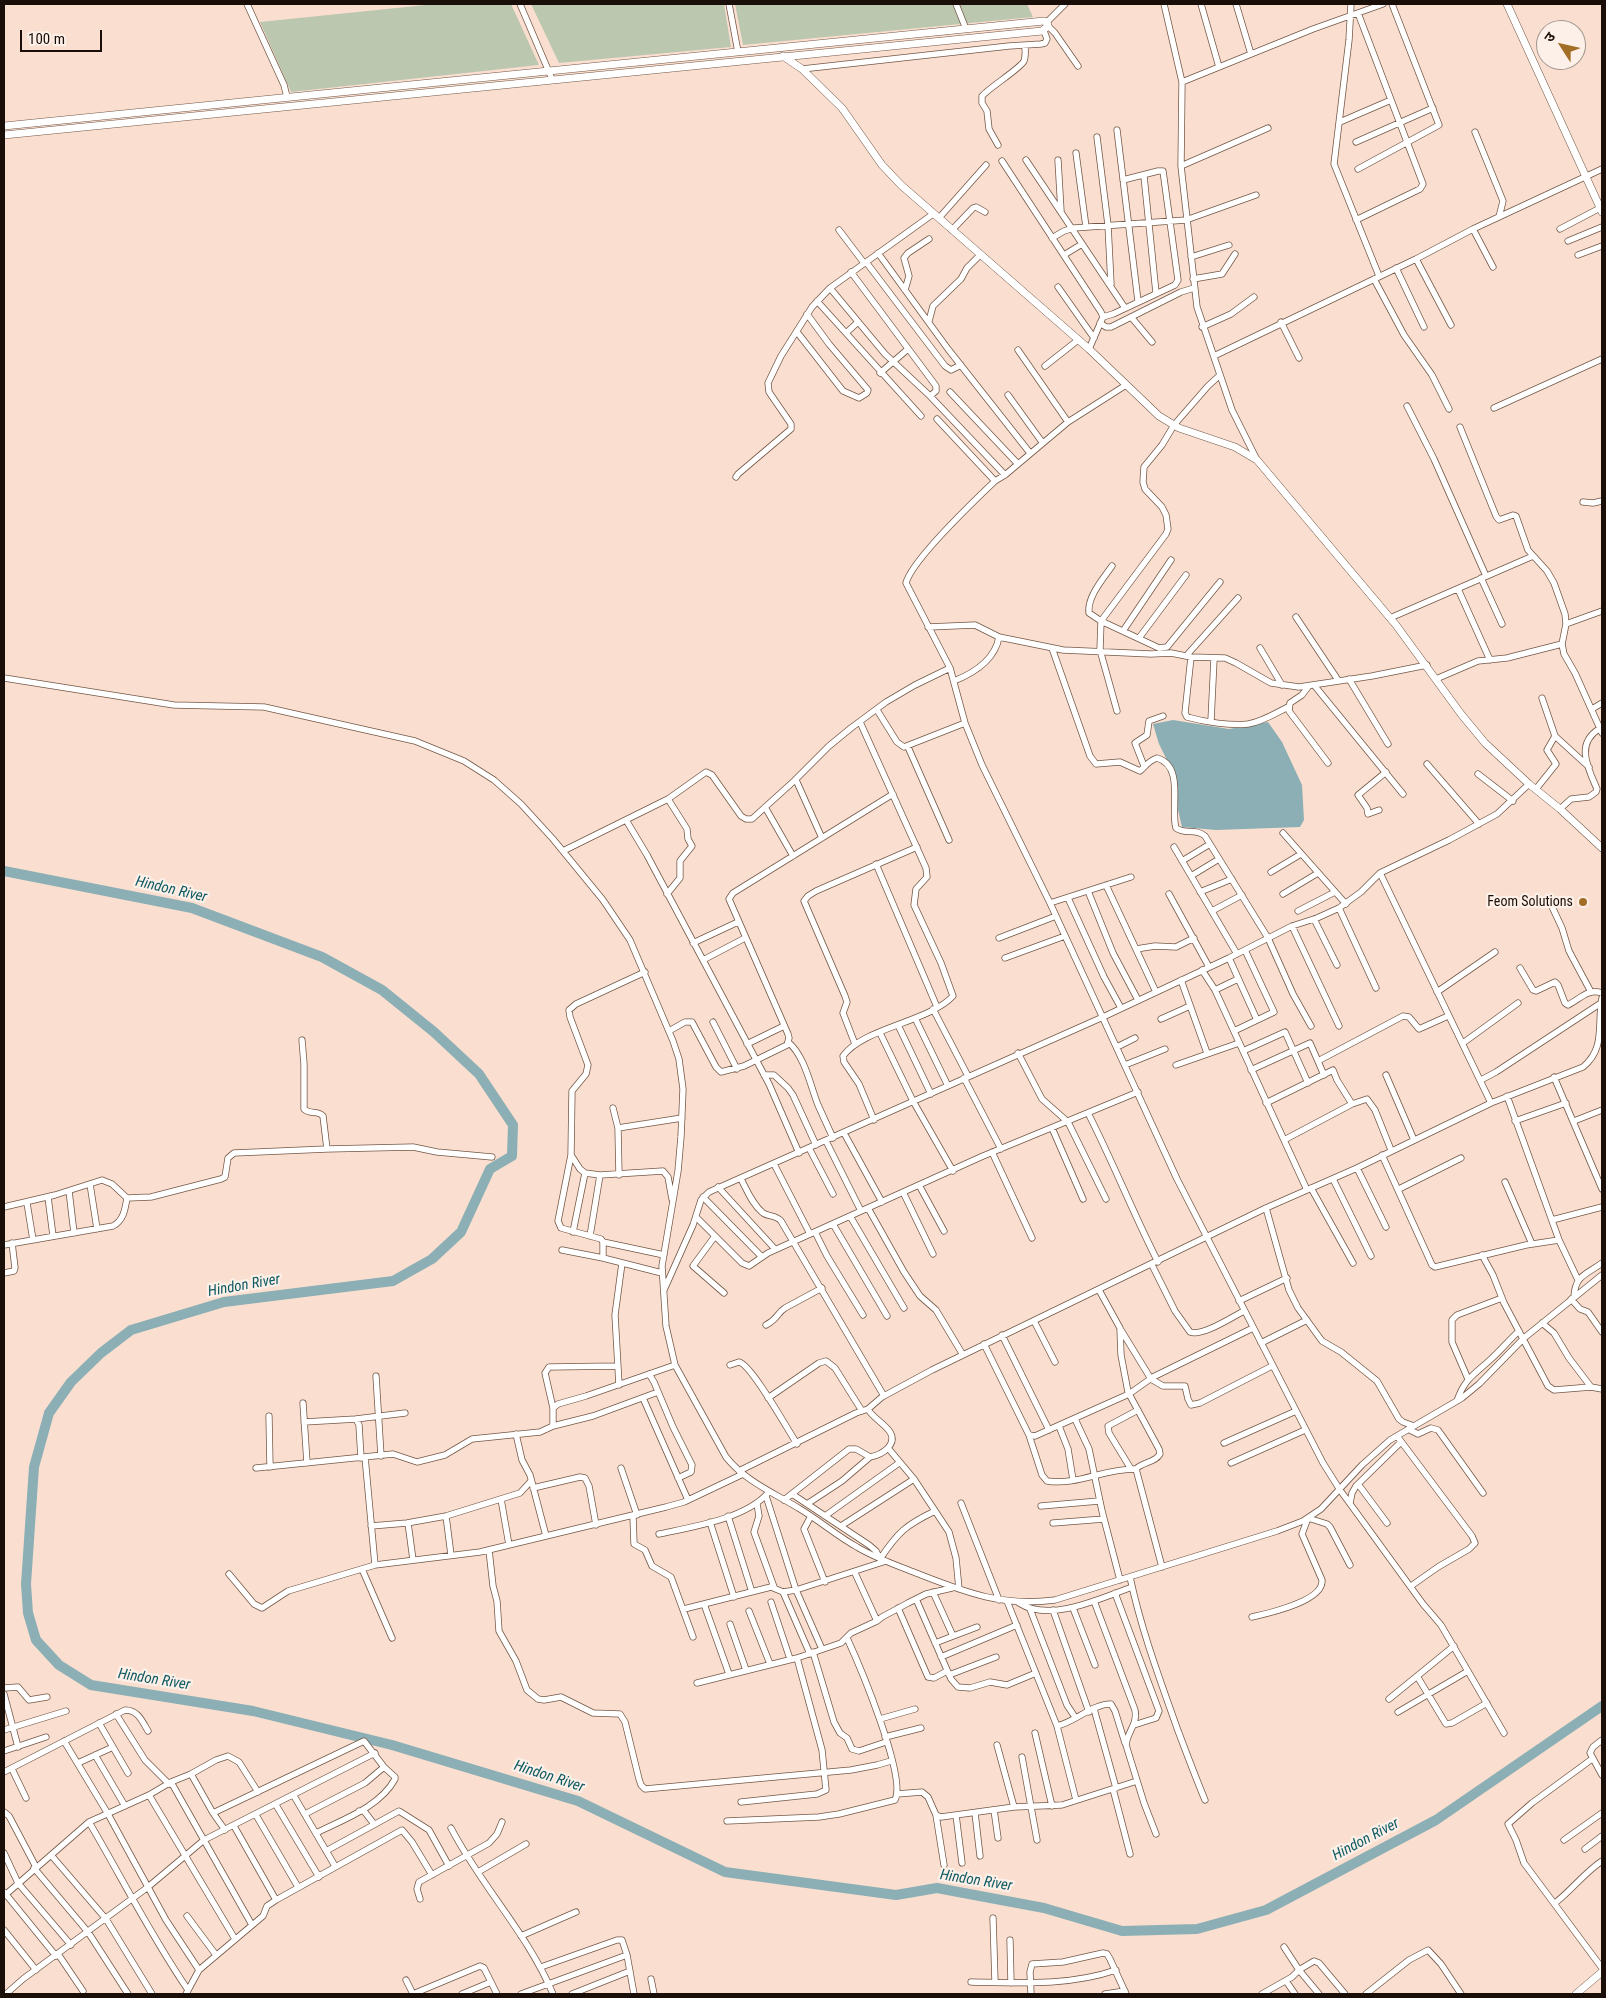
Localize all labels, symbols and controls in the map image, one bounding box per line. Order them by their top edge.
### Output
scale bar [22,20,105,52]
north arrow [1536,20,1586,70]
text: उ [1541,29,1558,45]
text: 100 m [28,30,65,48]
water label: Hindon River [133,873,209,907]
place label: Feom Solutions [1487,894,1573,910]
marker: Feom Solutions [1577,896,1589,908]
water label: Hindon River [207,1271,281,1301]
water label: Hindon River [117,1665,191,1695]
water label: Hindon River [512,1757,586,1797]
water label: Hindon River [1330,1815,1402,1865]
water label: Hindon River [939,1866,1013,1896]

